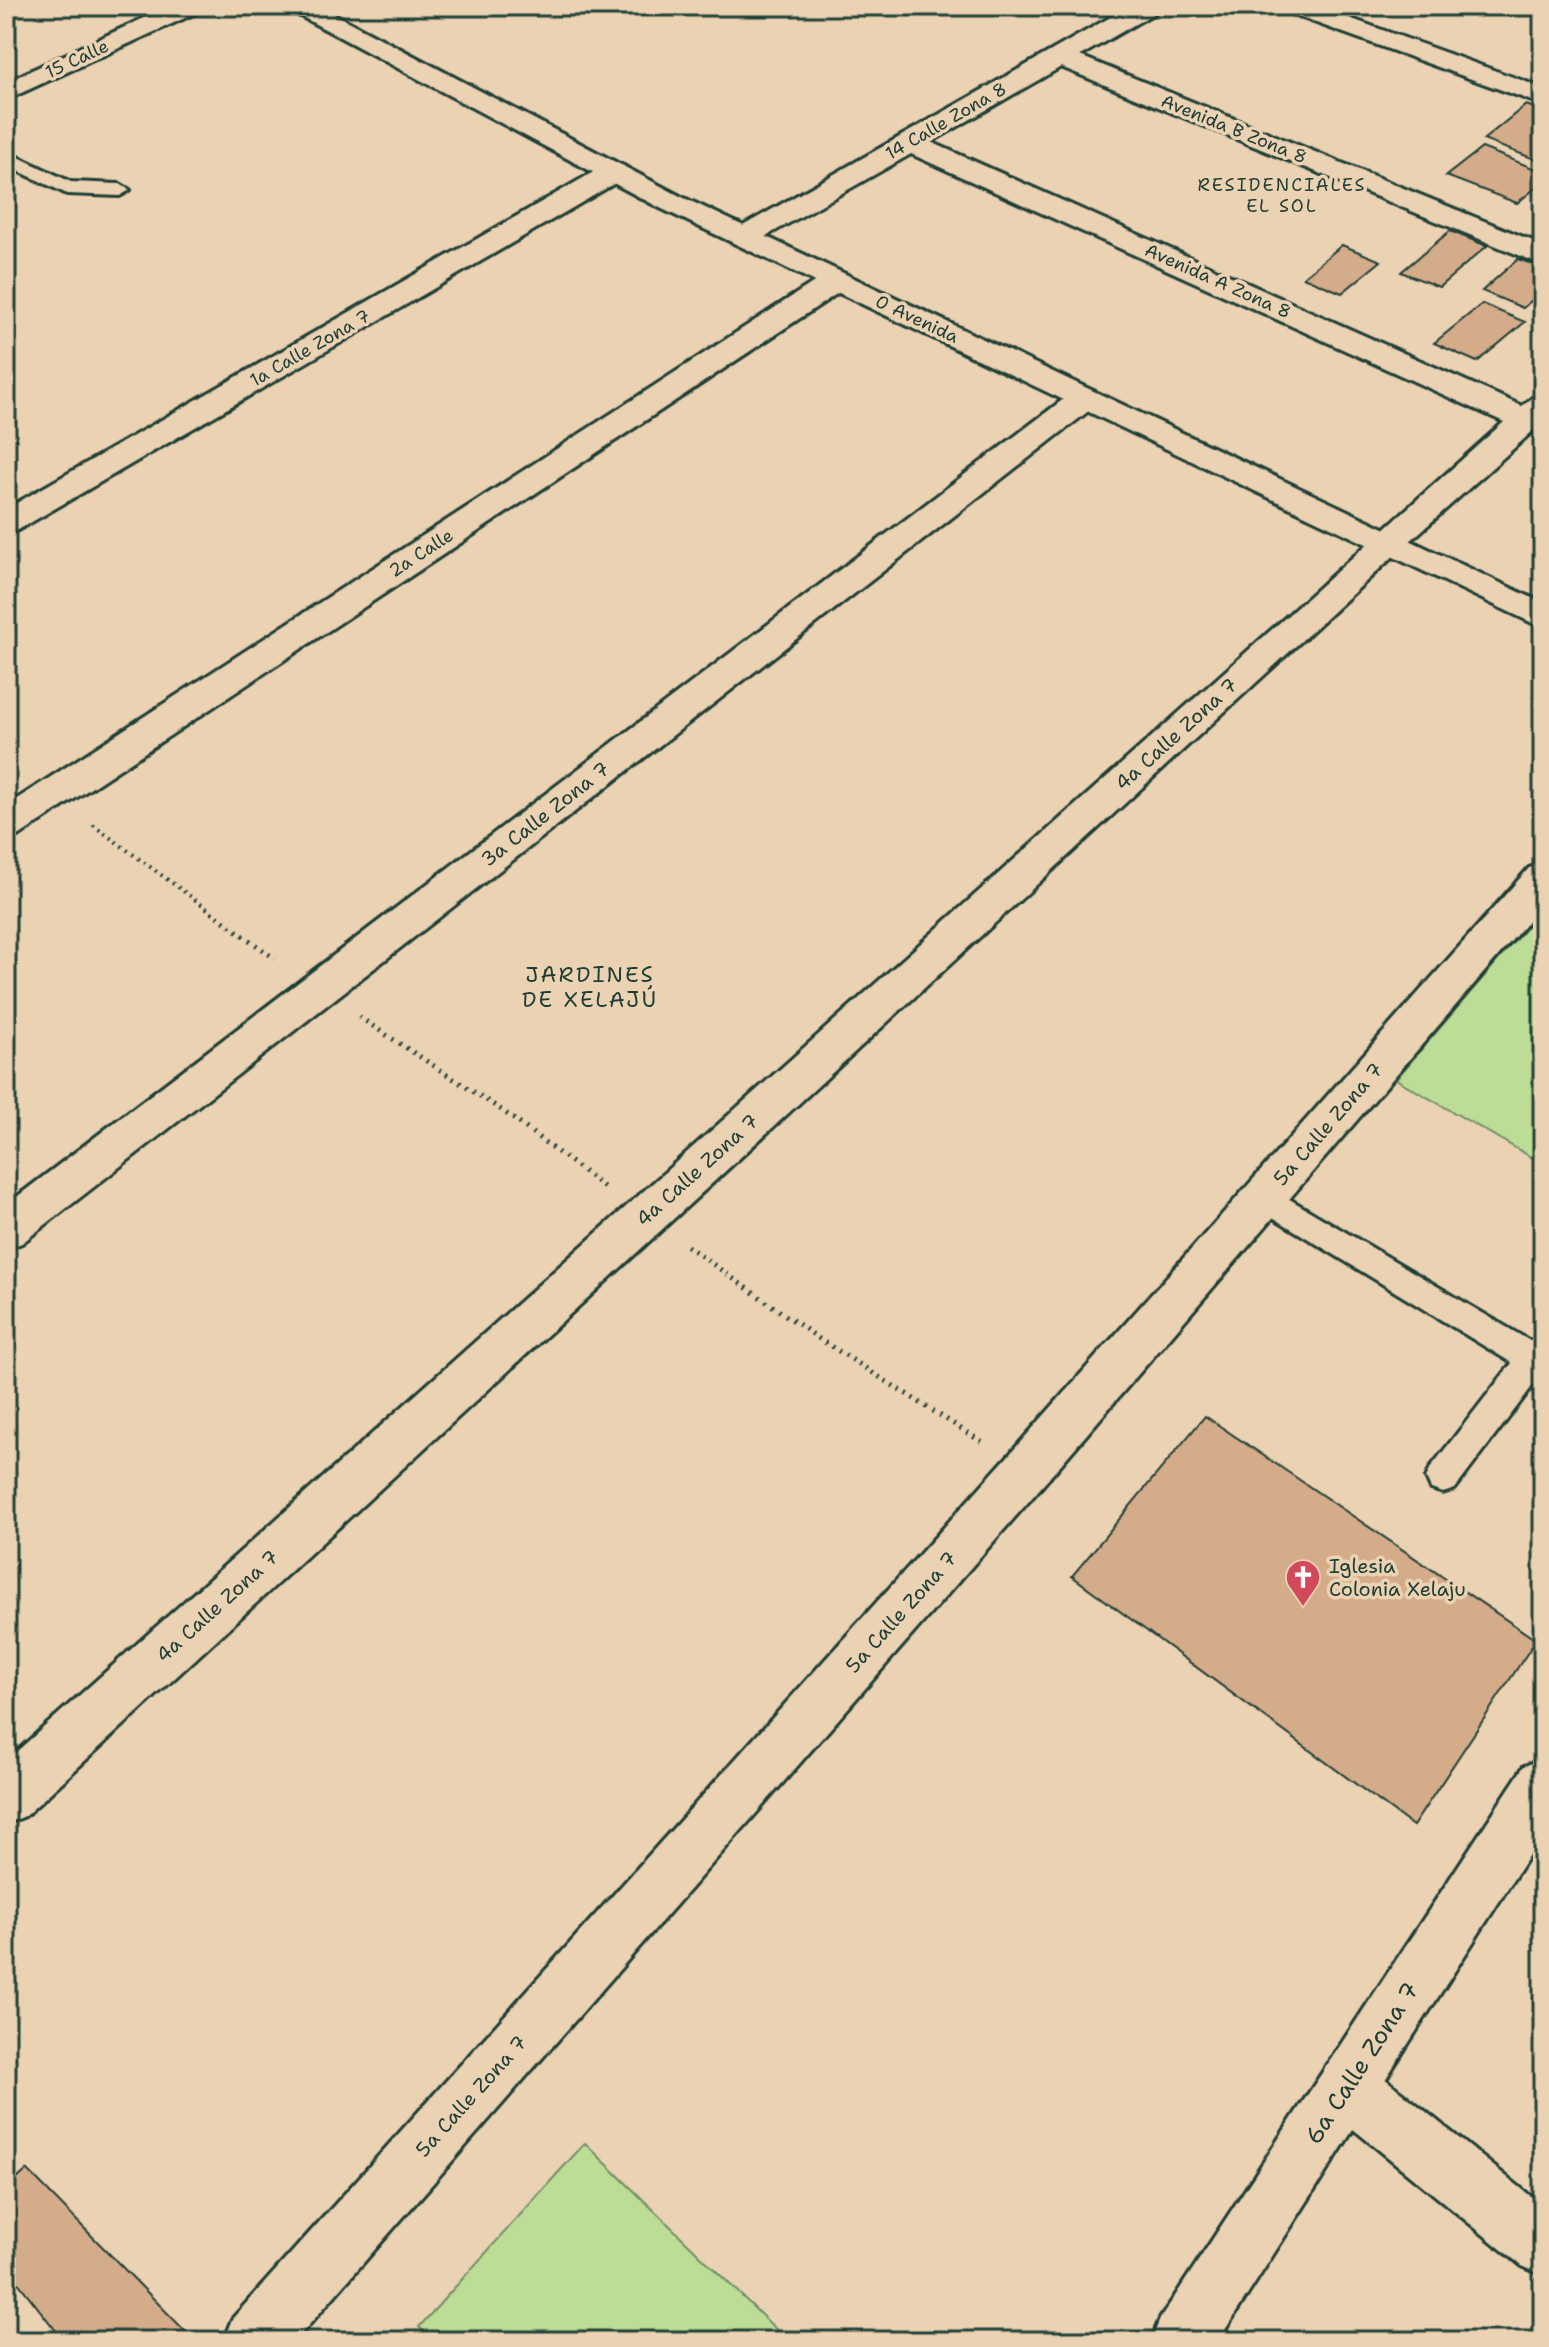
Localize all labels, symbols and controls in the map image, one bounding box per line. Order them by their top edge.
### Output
street label: 15 Calle [41,34,113,84]
street label: 14 Calle Zona 8 [881,77,1011,165]
street label: Avenida B Zona 8 [1157,89,1311,169]
district label: RESIDENCIALES EL SOL [1197,173,1367,218]
street label: Avenida A Zona 8 [1141,238,1295,324]
street label: 0 Avenida [871,289,963,349]
street label: 1a Calle Zona 7 [246,304,374,392]
street label: 2a Calle [384,523,458,583]
street label: 4a Calle Zona 7 [1109,672,1243,796]
street label: 3a Calle Zona 7 [476,756,614,872]
district label: JARDINES DE XELAJÚ [522,960,658,1014]
street label: 5a Calle Zona 7 [1267,1057,1389,1191]
street label: 4a Calle Zona 7 [630,1108,764,1232]
street label: 4a Calle Zona 7 [150,1544,284,1668]
street label: 5a Calle Zona 7 [840,1546,962,1678]
place label: Iglesia Colonia Xelaju [1329,1553,1466,1602]
church icon: Iglesia Colonia Xelaju [1284,1558,1322,1608]
street label: 6a Calle Zona 7 [1298,1976,1426,2150]
street label: 5a Calle Zona 7 [410,2030,532,2162]

